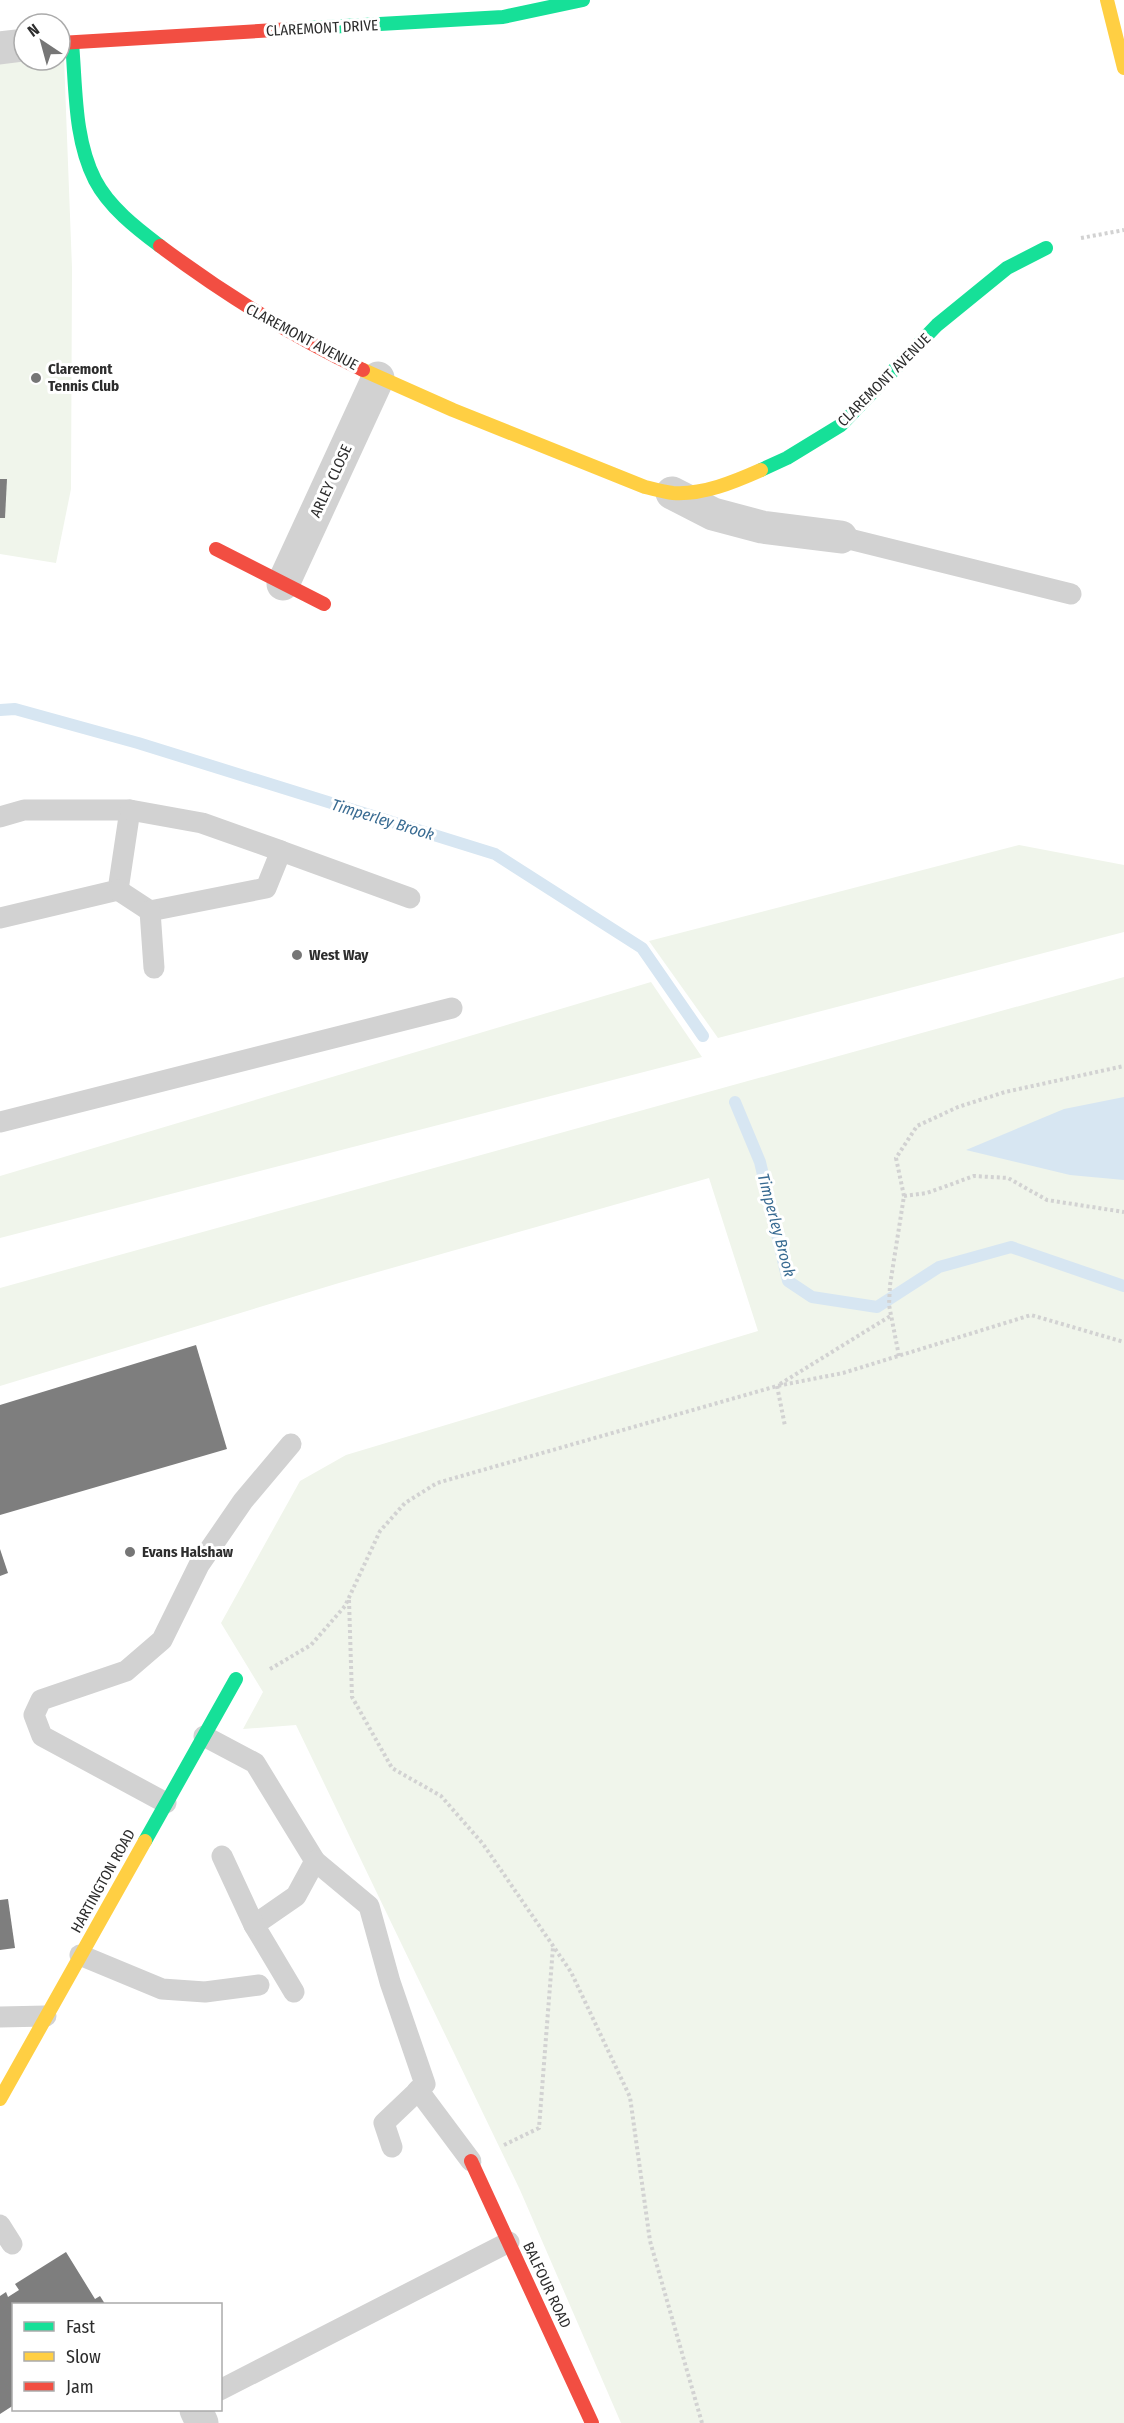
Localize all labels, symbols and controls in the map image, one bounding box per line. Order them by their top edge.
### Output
north arrow [12,12,72,72]
street label: CLAREMONT DRIVE [265,16,379,40]
text: N [24,20,43,41]
street label: CLAREMONT AVENUE [243,300,361,374]
street label: CLAREMONT AVENUE [834,330,934,430]
place label: Claremont Tennis Club [48,360,119,395]
marker: Claremont Tennis Club [29,371,43,385]
street label: ARLEY CLOSE [306,442,356,520]
water label: Timperley Brook [329,795,436,844]
place label: West Way [309,946,369,964]
marker: West Way [290,948,304,962]
water label: Timperley Brook [754,1171,799,1279]
place label: Evans Halshaw [142,1543,234,1561]
marker: Evans Halshaw [123,1545,137,1559]
street label: HARTINGTON ROAD [67,1826,139,1936]
street label: BALFOUR ROAD [519,2239,575,2331]
legend [12,2303,222,2411]
text: Fast [66,2316,95,2338]
text: Slow [66,2346,101,2368]
text: Jam [66,2376,94,2398]

